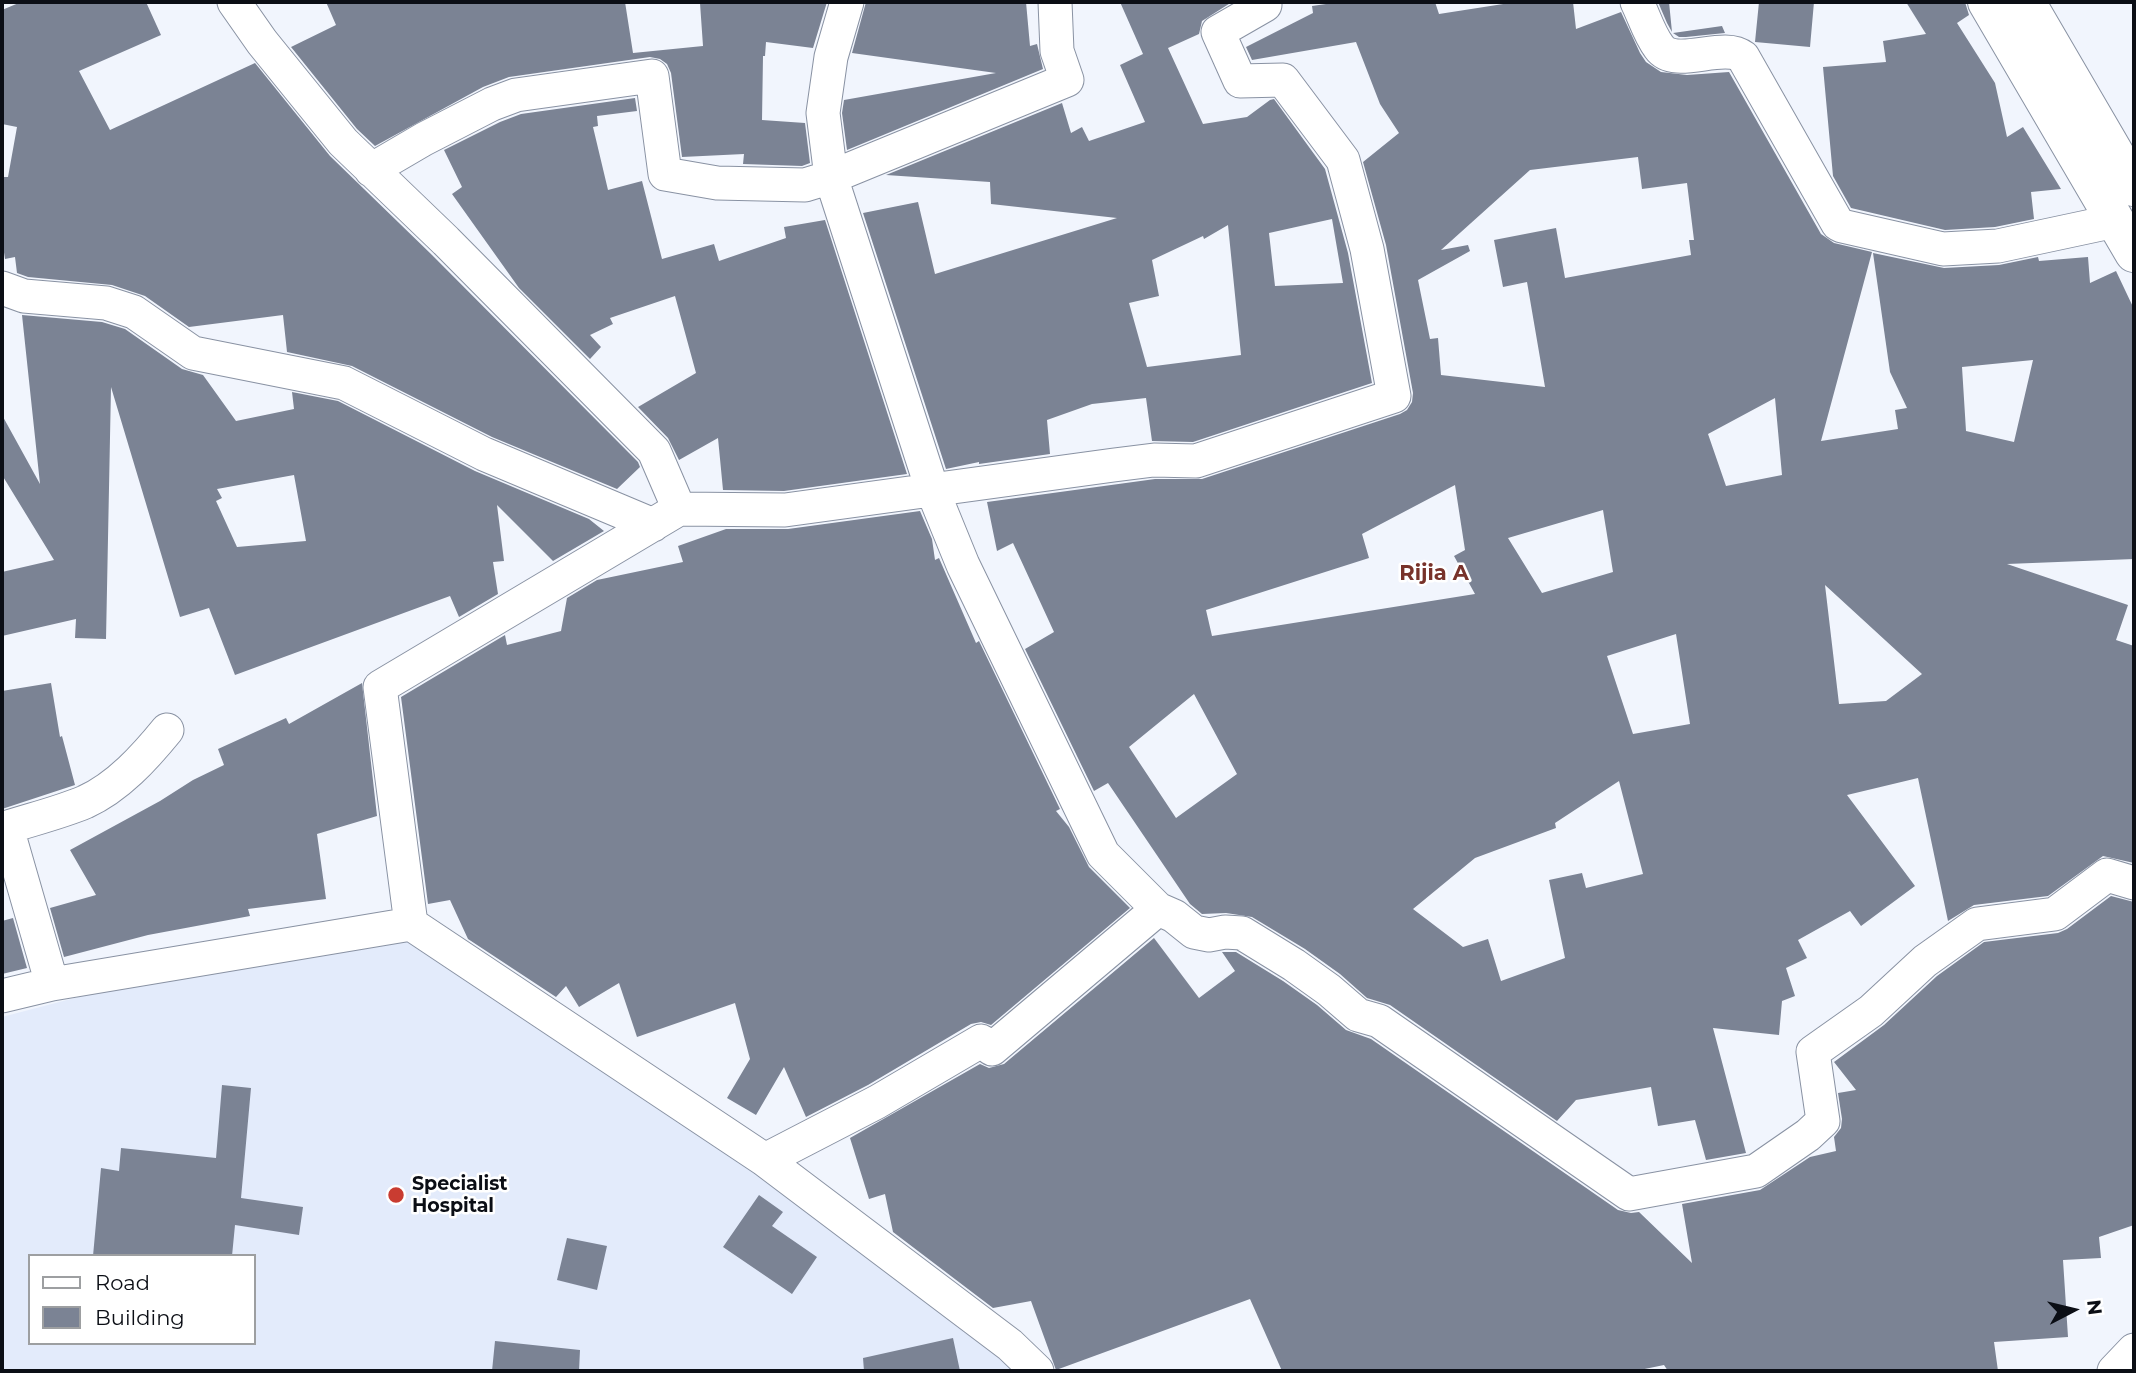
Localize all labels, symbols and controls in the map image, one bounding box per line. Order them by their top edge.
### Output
district label: Rijia A [1399,561,1469,587]
place label: Specialist Hospital [412,1173,508,1217]
marker: Specialist Hospital [386,1185,406,1205]
legend [28,1254,256,1345]
text: Road [95,1270,150,1295]
north arrow [2038,1275,2108,1345]
text: N [2082,1298,2107,1316]
text: Building [95,1305,185,1330]

